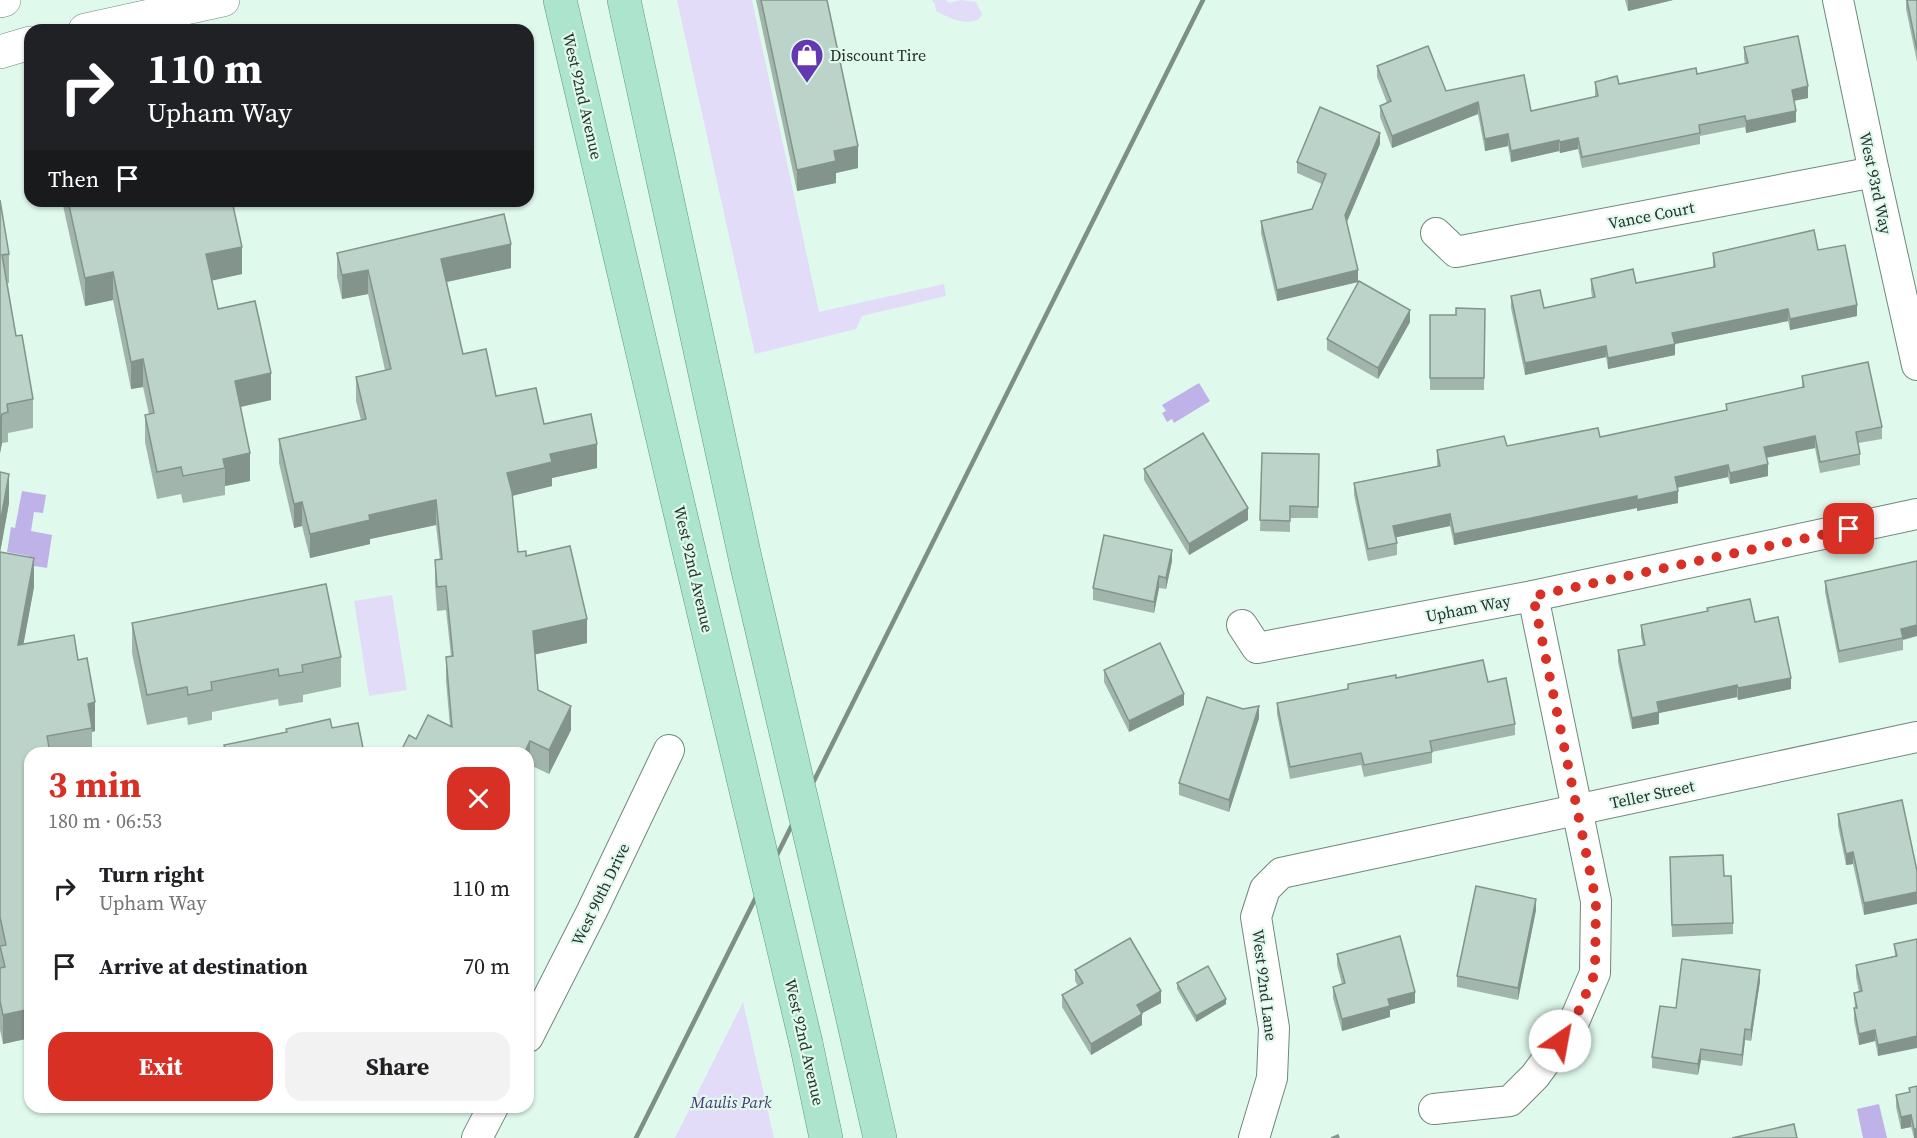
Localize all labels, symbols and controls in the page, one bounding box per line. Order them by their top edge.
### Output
street label: West 92nd Avenue [558,31,608,161]
shop icon: Discount Tire [789,37,825,84]
text: 110 m [147,39,262,97]
place label: Discount Tire [830,44,926,66]
icon: right [48,48,126,126]
text: Upham Way [147,94,292,131]
street label: West 93rd Way [1854,130,1898,237]
icon: arrive [111,162,144,195]
text: Then [48,164,99,194]
street label: Vance Court [1606,196,1697,234]
pin [1823,503,1874,554]
street label: West 92nd Avenue [669,504,719,634]
icon: arrive [1832,512,1865,545]
street label: Upham Way [1424,589,1513,627]
text: 3 min [48,760,141,809]
button: close [447,767,510,830]
street label: Teller Street [1608,774,1697,814]
text: 180 m · 06:53 [48,807,162,835]
street label: West 90th Drive [566,839,634,949]
text: Turn right [99,859,204,889]
icon: right [48,872,81,905]
text: 110 m [452,873,510,903]
text: Upham Way [99,889,206,917]
street label: West 92nd Lane [1247,928,1283,1042]
icon: arrive [48,950,81,983]
text: Arrive at destination [99,951,308,981]
text: 70 m [463,951,510,981]
street label: West 92nd Avenue [780,977,830,1107]
position arrow [1528,1009,1592,1073]
button: Exit [48,1032,273,1101]
button: Share [285,1032,510,1101]
park label: Maulis Park [689,1091,772,1113]

